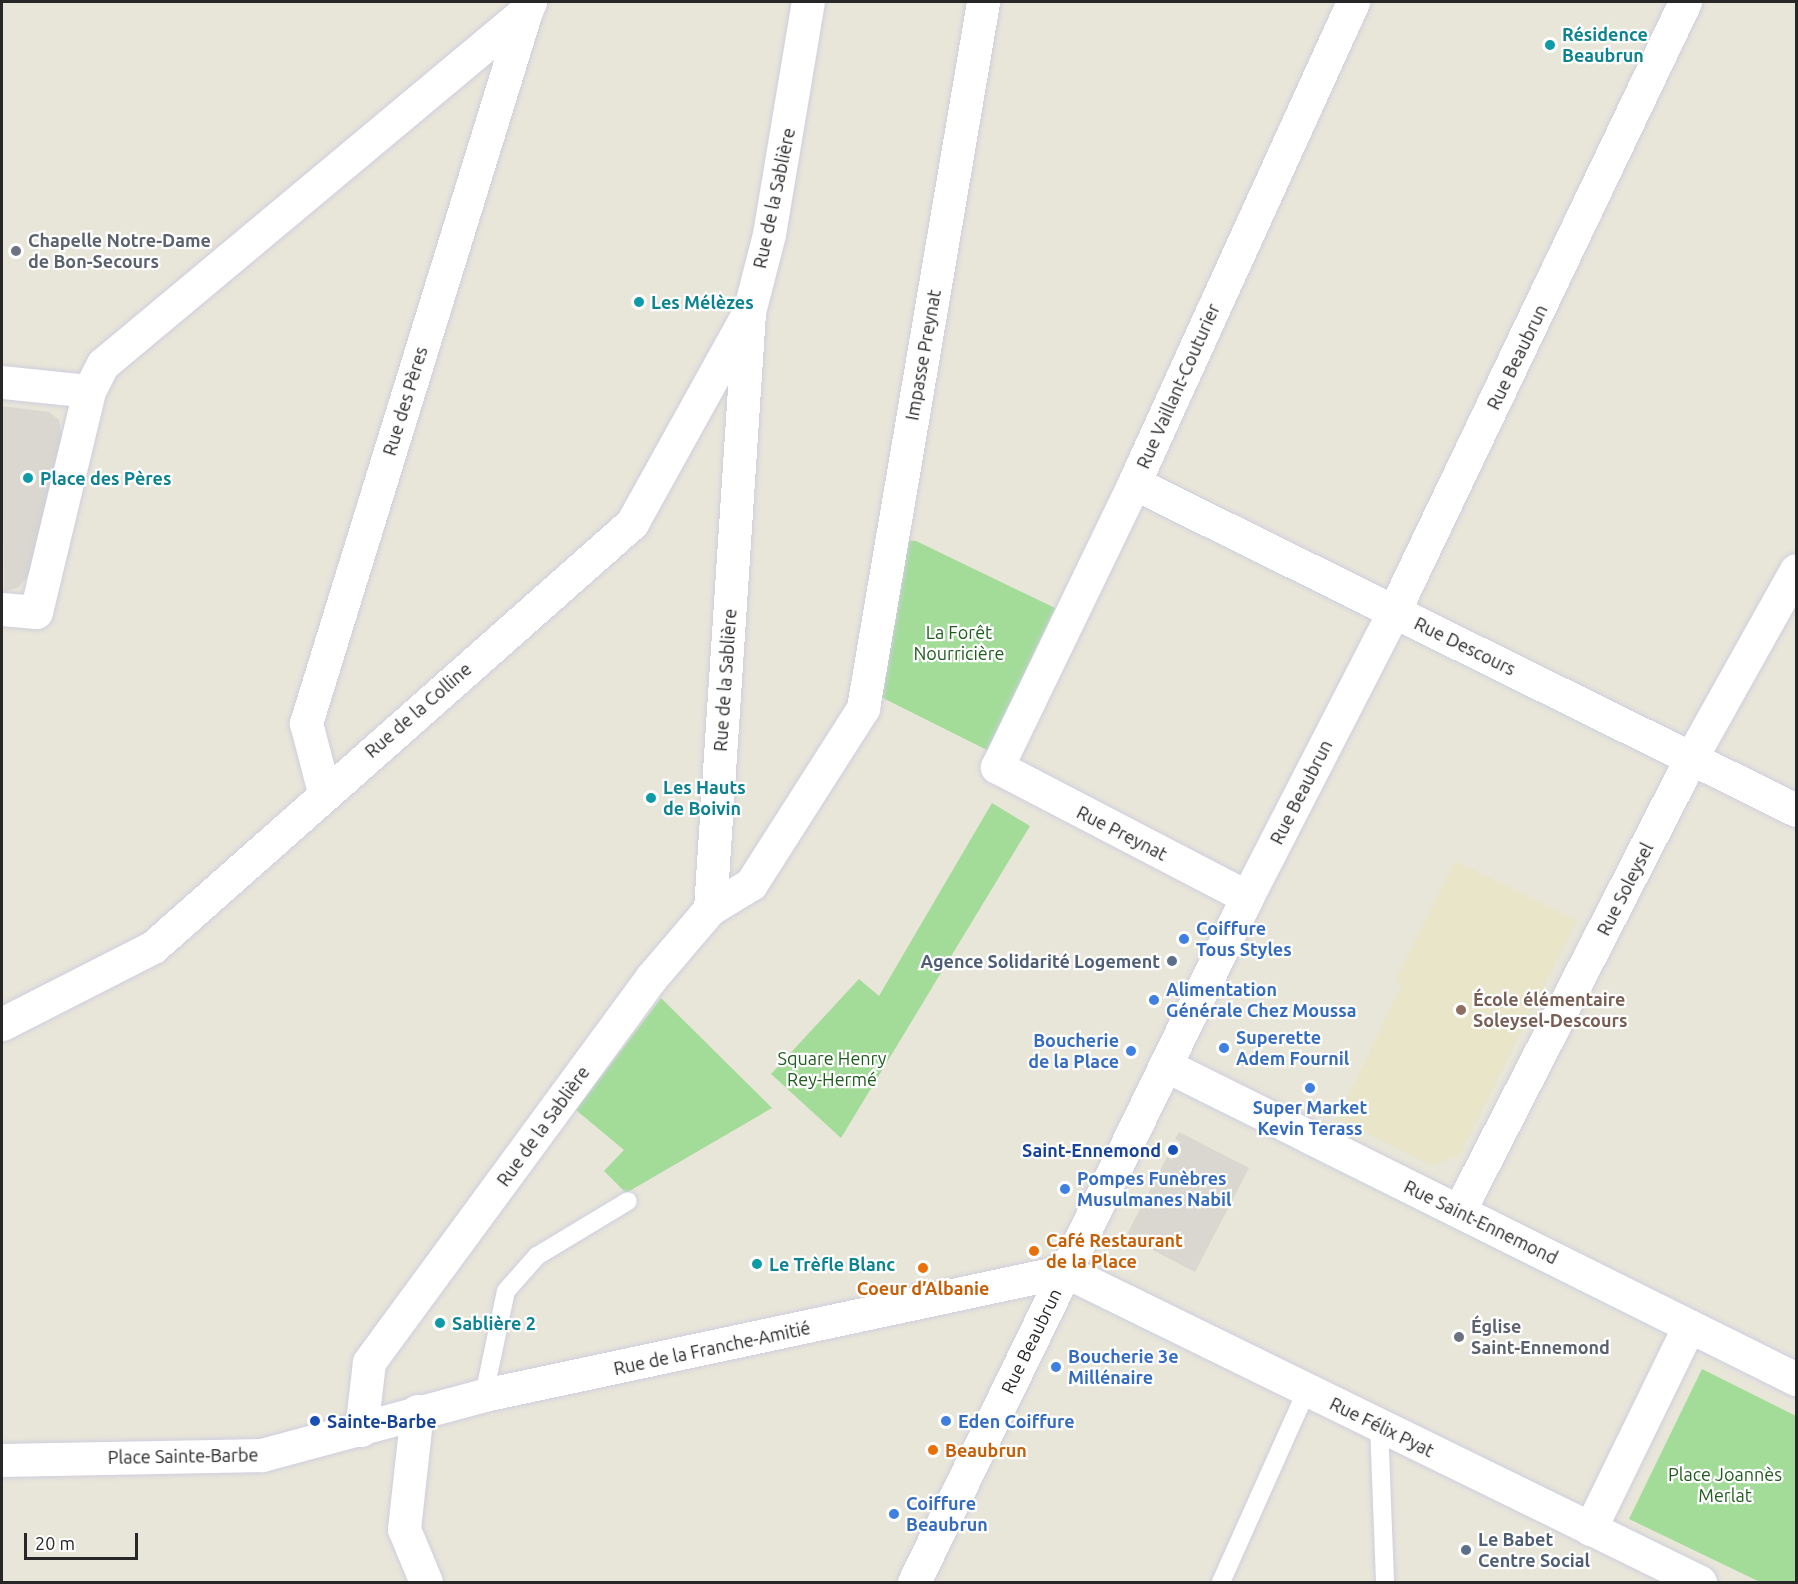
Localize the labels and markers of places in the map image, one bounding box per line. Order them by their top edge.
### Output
place label: Résidence Beaubrun [1562,24,1648,66]
marker: Résidence Beaubrun [1543,38,1557,52]
place label: Chapelle Notre-Dame de Bon-Secours [28,230,211,272]
marker: Chapelle Notre-Dame de Bon-Secours [9,244,23,258]
place label: Les Mélèzes [651,291,754,313]
marker: Les Mélèzes [632,295,646,309]
place label: Place des Pères [40,467,171,489]
marker: Place des Pères [21,471,35,485]
place label: Les Hauts de Boivin [663,777,746,820]
marker: Les Hauts de Boivin [644,791,658,805]
place label: Coiffure Tous Styles [1196,918,1292,960]
marker: Coiffure Tous Styles [1177,932,1191,946]
place label: Agence Solidarité Logement [920,950,1160,972]
marker: Agence Solidarité Logement [1165,954,1179,968]
place label: Alimentation Générale Chez Moussa [1166,979,1356,1022]
place label: École élémentaire Soleysel-Descours [1473,989,1627,1032]
marker: Alimentation Générale Chez Moussa [1147,993,1161,1007]
marker: École élémentaire Soleysel-Descours [1454,1003,1468,1017]
place label: Superette Adem Fournil [1236,1027,1349,1070]
place label: Boucherie de la Place [1028,1030,1119,1072]
marker: Superette Adem Fournil [1217,1041,1231,1055]
marker: Boucherie de la Place [1124,1044,1138,1058]
marker: Super Market Kevin Terass [1303,1081,1317,1095]
place label: Super Market Kevin Terass [1253,1097,1367,1140]
place label: Saint-Ennemond [1022,1139,1161,1161]
marker: Saint-Ennemond [1166,1143,1180,1157]
place label: Pompes Funèbres Musulmanes Nabil [1077,1168,1231,1210]
marker: Pompes Funèbres Musulmanes Nabil [1058,1182,1072,1196]
place label: Café Restaurant de la Place [1046,1230,1183,1272]
marker: Café Restaurant de la Place [1027,1244,1041,1258]
place label: Le Trèfle Blanc [769,1253,895,1275]
marker: Le Trèfle Blanc [750,1257,764,1271]
marker: Coeur d’Albanie [916,1261,930,1275]
place label: Coeur d’Albanie [857,1277,989,1299]
place label: Sablière 2 [452,1312,536,1334]
marker: Sablière 2 [433,1316,447,1330]
place label: Église Saint-Ennemond [1471,1316,1610,1358]
marker: Église Saint-Ennemond [1452,1330,1466,1344]
place label: Boucherie 3e Millénaire [1068,1346,1179,1388]
marker: Boucherie 3e Millénaire [1049,1360,1063,1374]
place label: Sainte-Barbe [327,1410,437,1432]
place label: Eden Coiffure [958,1410,1075,1432]
marker: Sainte-Barbe [308,1414,322,1428]
marker: Eden Coiffure [939,1414,953,1428]
place label: Beaubrun [945,1439,1027,1461]
marker: Beaubrun [926,1443,940,1457]
place label: Coiffure Beaubrun [906,1493,988,1536]
marker: Coiffure Beaubrun [887,1507,901,1521]
place label: Le Babet Centre Social [1478,1529,1590,1572]
marker: Le Babet Centre Social [1459,1543,1473,1557]

